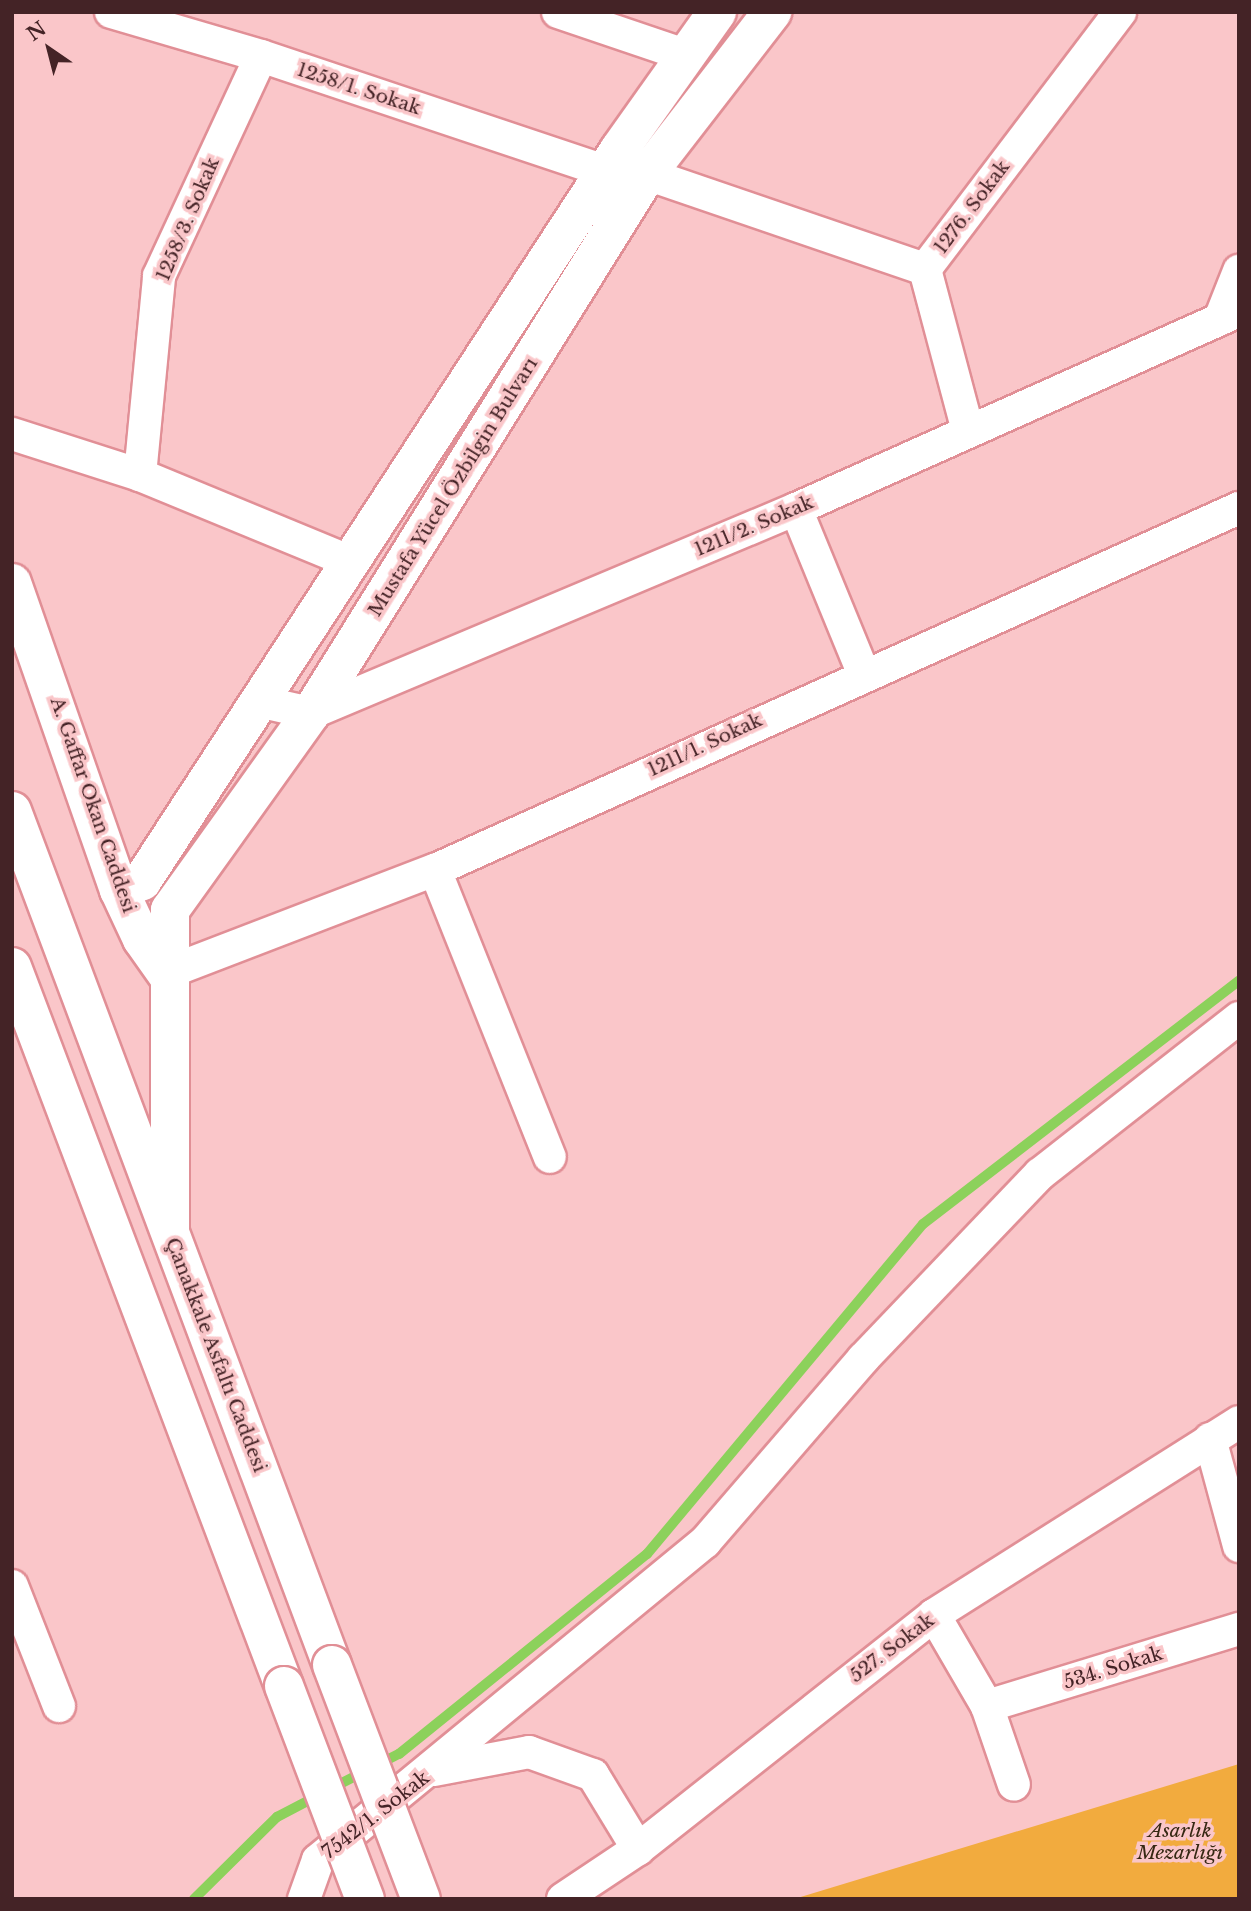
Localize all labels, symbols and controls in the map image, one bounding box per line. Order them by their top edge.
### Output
north arrow [14,14,84,84]
text: N [23,17,51,46]
street label: 1258/1. Sokak [294,58,424,120]
street label: 1258/3. Sokak [152,154,224,284]
street label: 1276. Sokak [929,156,1015,258]
street label: Mustafa Yücel Özbilgin Bulvarı [363,353,543,621]
street label: 1211/2. Sokak [691,491,817,561]
street label: A. Gaffar Okan Caddesi [45,694,141,916]
street label: 1211/1. Sokak [644,709,766,781]
street label: Çanakkale Asfaltı Caddesi [161,1234,271,1476]
street label: 527. Sokak [845,1609,939,1687]
street label: 534. Sokak [1061,1642,1165,1694]
street label: 7542/1. Sokak [318,1766,434,1864]
park label: Asarlık Mezarlığı [1137,1820,1223,1864]

